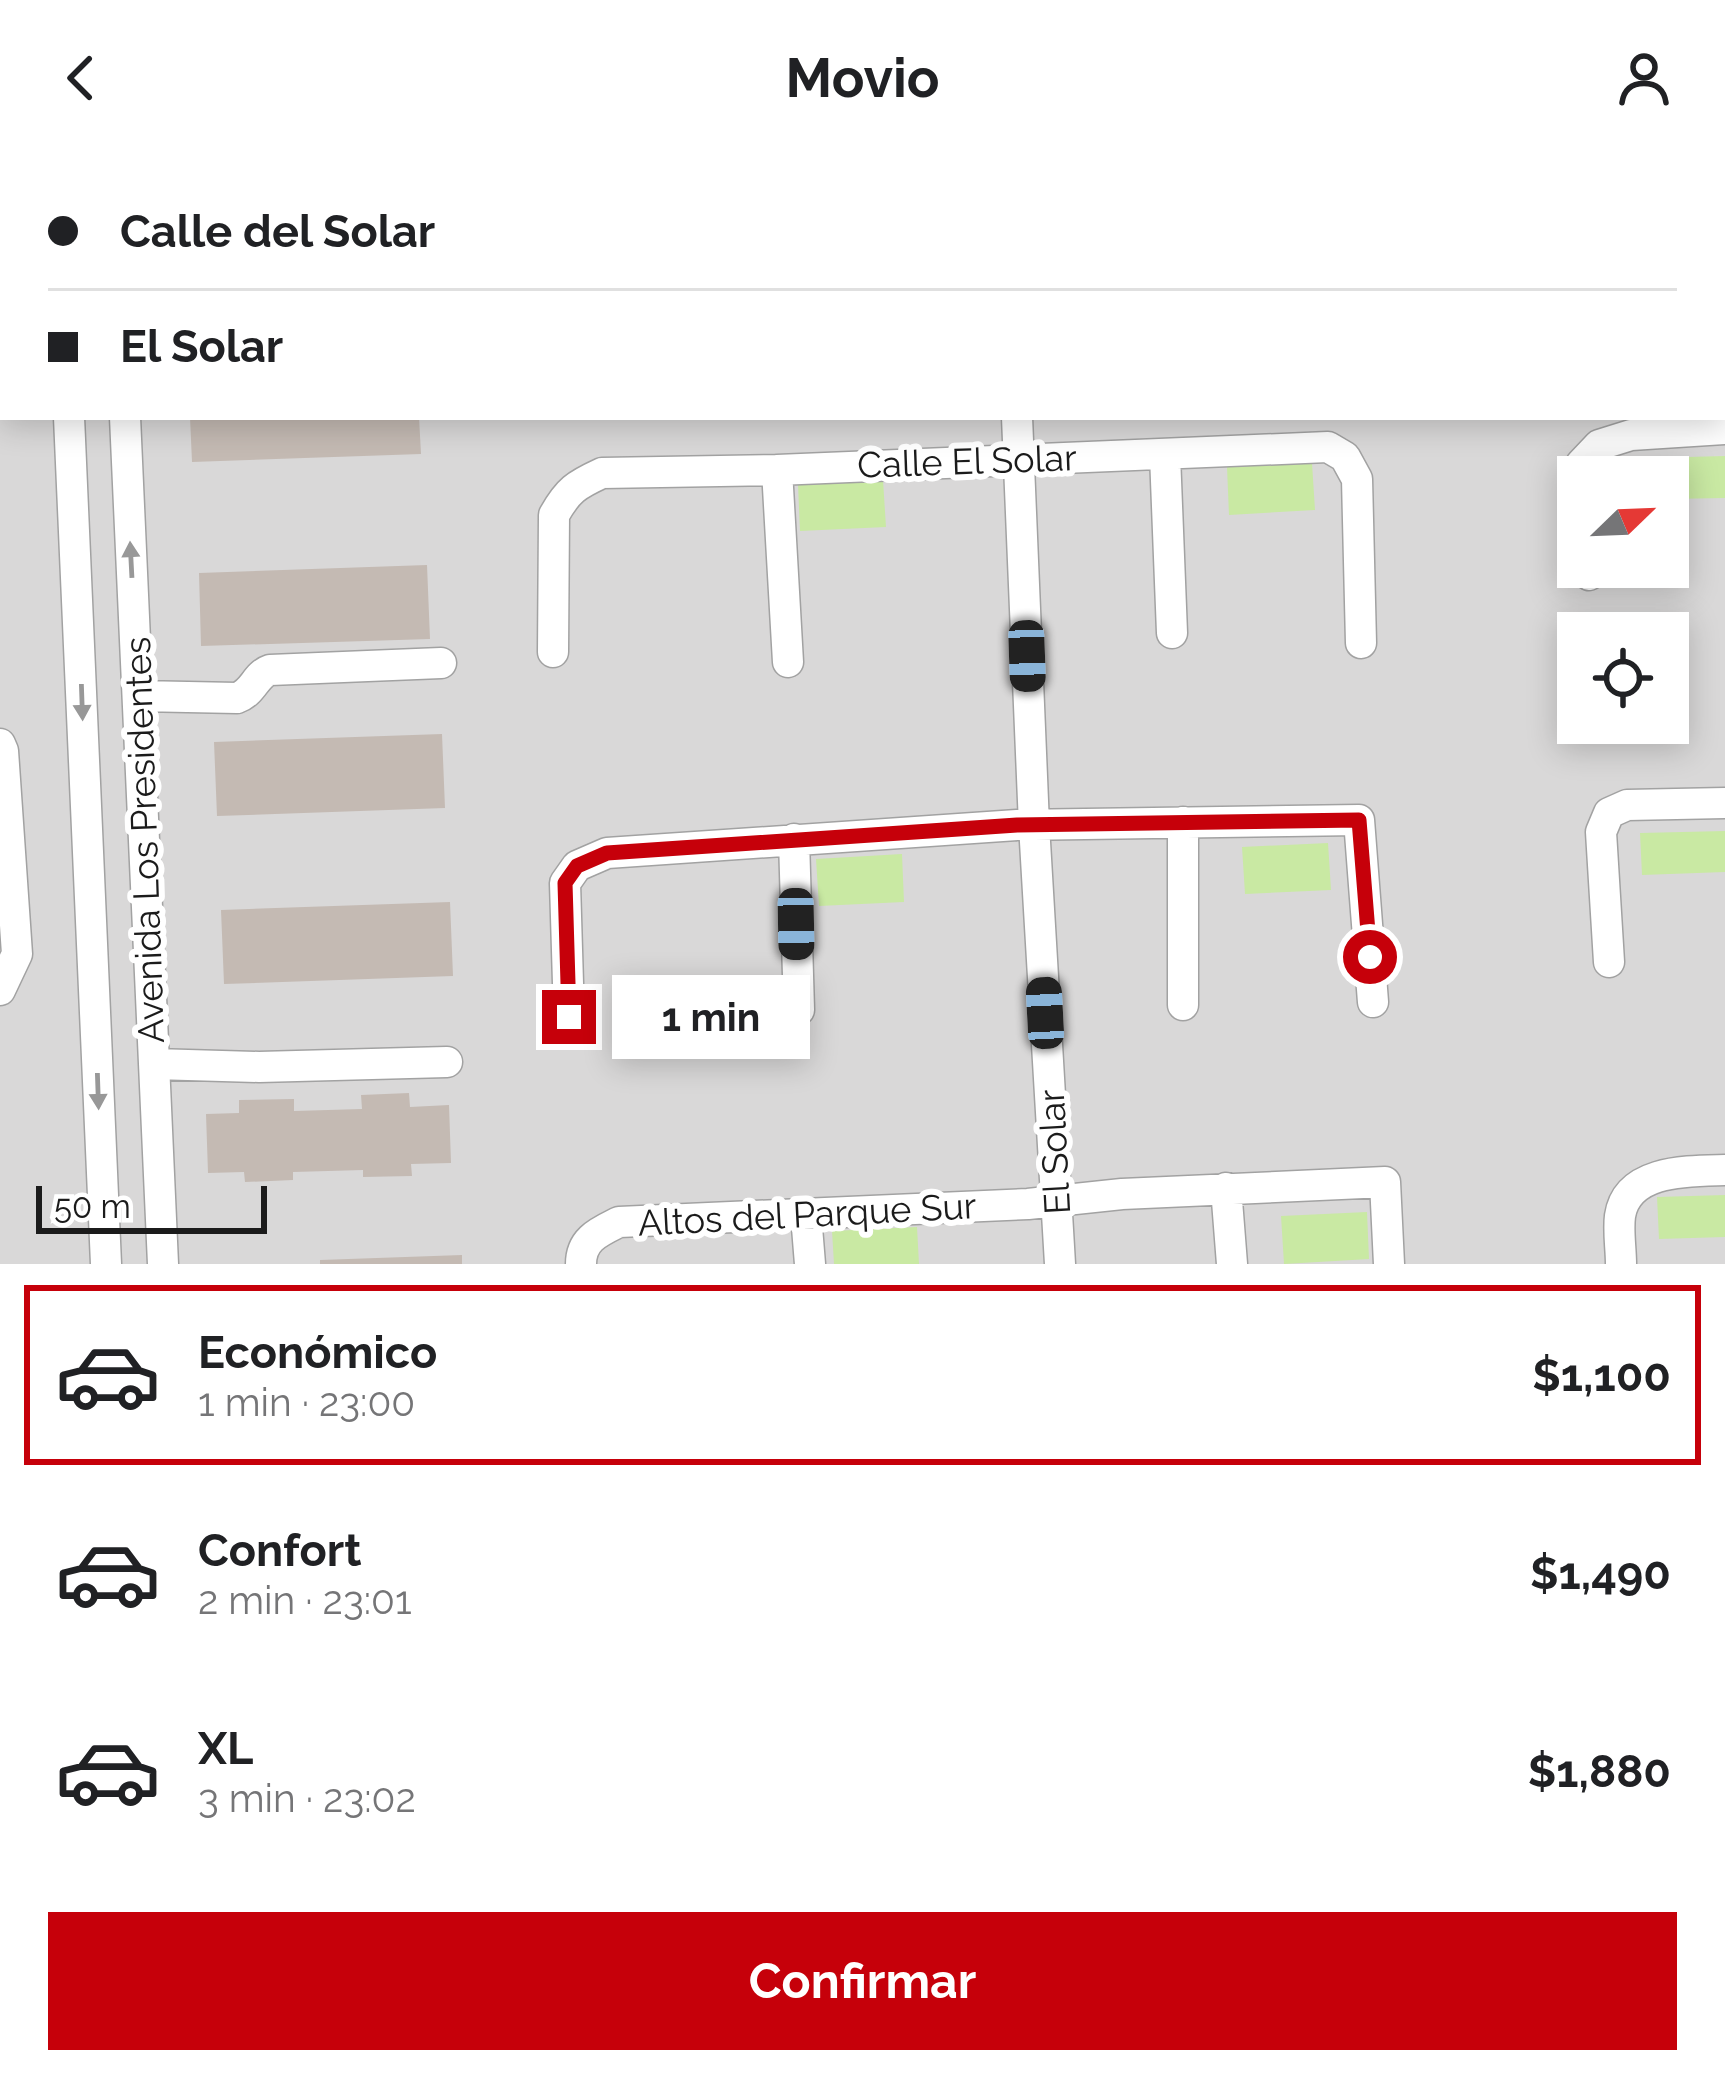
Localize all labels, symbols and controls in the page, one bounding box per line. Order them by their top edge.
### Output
icon: back [48,45,114,111]
icon: person [1611,45,1677,111]
text: Movio [785,46,940,110]
text: Calle del Solar [120,205,435,258]
text: El Solar [120,320,283,373]
street label: Calle El Solar [857,436,1078,486]
north arrow [1557,456,1689,588]
map controls [1557,456,1689,744]
one-way arrow [121,540,140,578]
button: locate [1557,612,1689,744]
car [1008,619,1046,693]
street label: Avenida Los Presidentes [116,636,172,1044]
one-way arrow [73,684,92,722]
car [777,888,815,960]
route start [1343,930,1397,984]
callout: 1 min [611,975,809,1059]
car [1025,976,1065,1050]
route end [542,990,596,1044]
text: 1 min [662,994,760,1040]
one-way arrow [88,1073,107,1111]
street label: El Solar [1030,1088,1078,1216]
scale bar [36,1180,267,1233]
street label: Altos del Parque Sur [637,1184,978,1244]
text: 50 m [54,1187,131,1226]
icon: car [54,1321,162,1429]
text: Económico [198,1326,437,1379]
text: $1,100 [1532,1349,1671,1402]
text: 1 min · 23:00 [198,1379,415,1425]
icon: car [54,1519,162,1627]
text: Confort [198,1524,361,1577]
text: $1,490 [1530,1547,1671,1600]
text: 2 min · 23:01 [198,1577,412,1623]
icon: car [54,1717,162,1825]
text: XL [198,1722,253,1775]
text: $1,880 [1528,1745,1671,1798]
text: 3 min · 23:02 [198,1775,416,1821]
button: Confirmar [48,1912,1677,2050]

